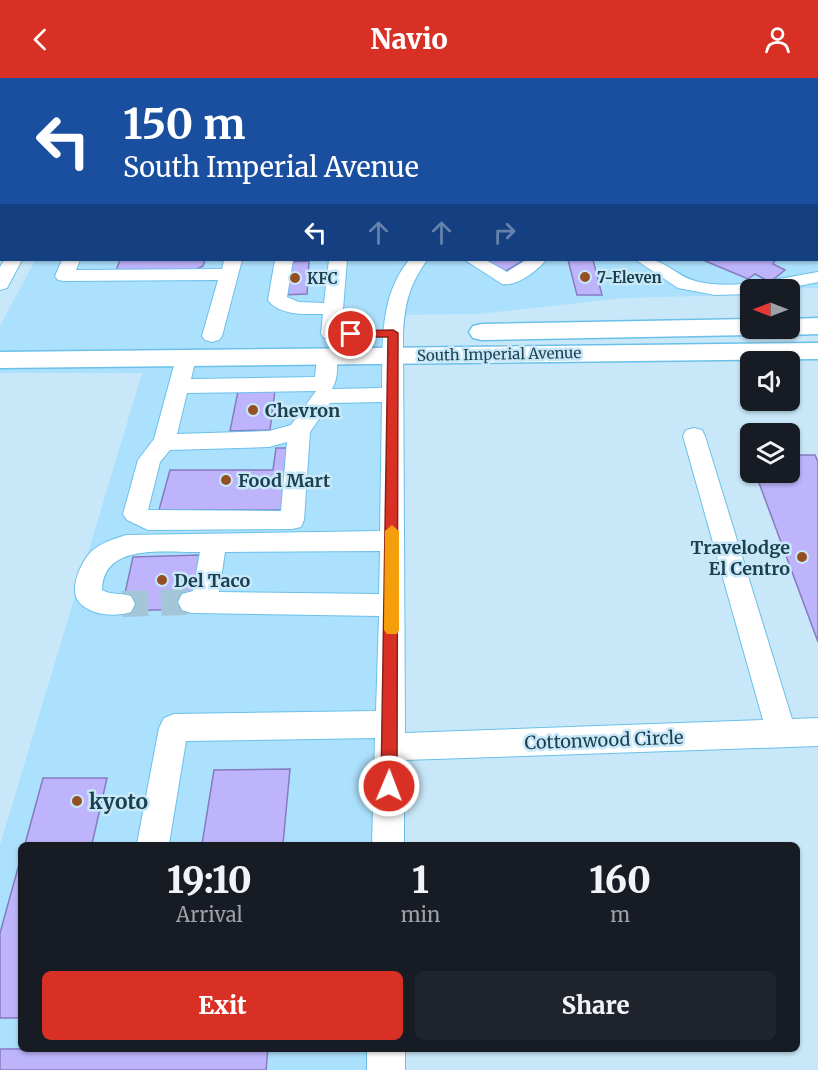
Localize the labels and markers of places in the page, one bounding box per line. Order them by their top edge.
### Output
place label: 7-Eleven [597,268,662,287]
place label: KFC [307,269,338,288]
marker: 7-Eleven [578,270,592,284]
marker: KFC [288,271,302,285]
pin [325,308,376,359]
place label: Chevron [265,399,340,422]
marker: Chevron [246,403,260,417]
place label: Food Mart [238,469,331,492]
marker: Food Mart [219,473,233,487]
place label: Travelodge El Centro [690,536,790,580]
marker: Travelodge El Centro [795,550,809,564]
place label: Del Taco [174,569,251,592]
marker: Del Taco [155,573,169,587]
place label: kyoto [89,788,148,815]
marker: kyoto [70,794,84,808]

